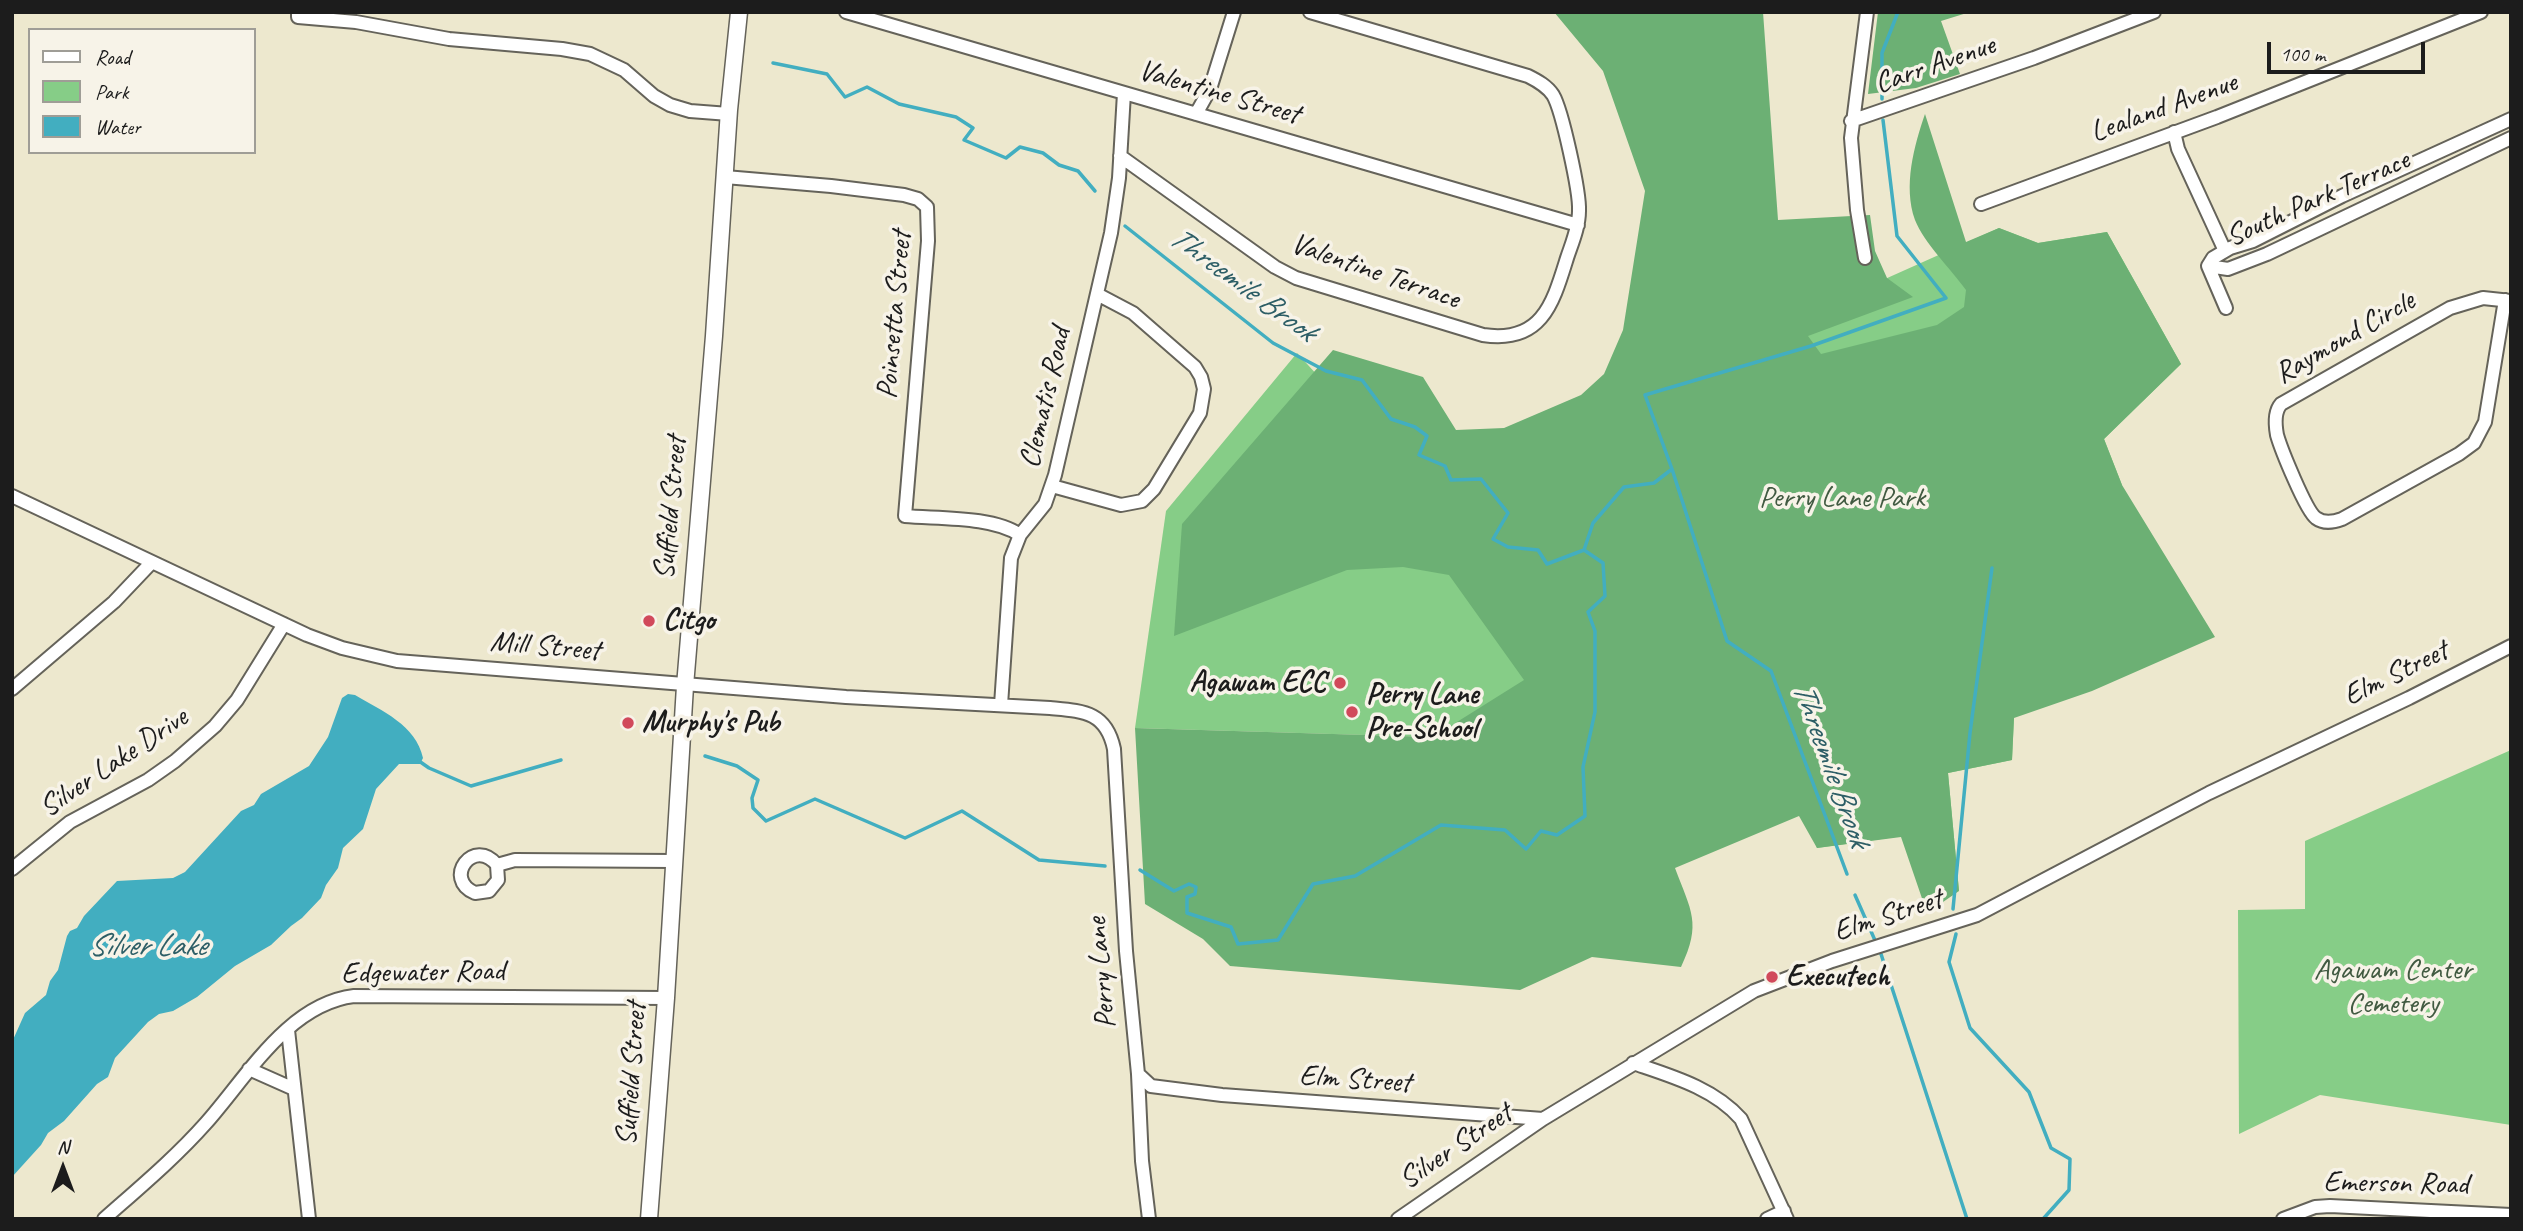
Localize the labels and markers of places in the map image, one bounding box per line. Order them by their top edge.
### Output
place label: Citgo [663,603,715,639]
marker: Citgo [641,613,657,629]
place label: Agawam ECC [1189,665,1326,701]
marker: Agawam ECC [1332,675,1348,691]
place label: Perry Lane Pre-School [1366,677,1478,748]
marker: Perry Lane Pre-School [1344,704,1360,720]
place label: Murphy's Pub [642,705,779,741]
marker: Murphy's Pub [620,715,636,731]
place label: Executech [1786,959,1889,995]
marker: Executech [1764,969,1780,985]

